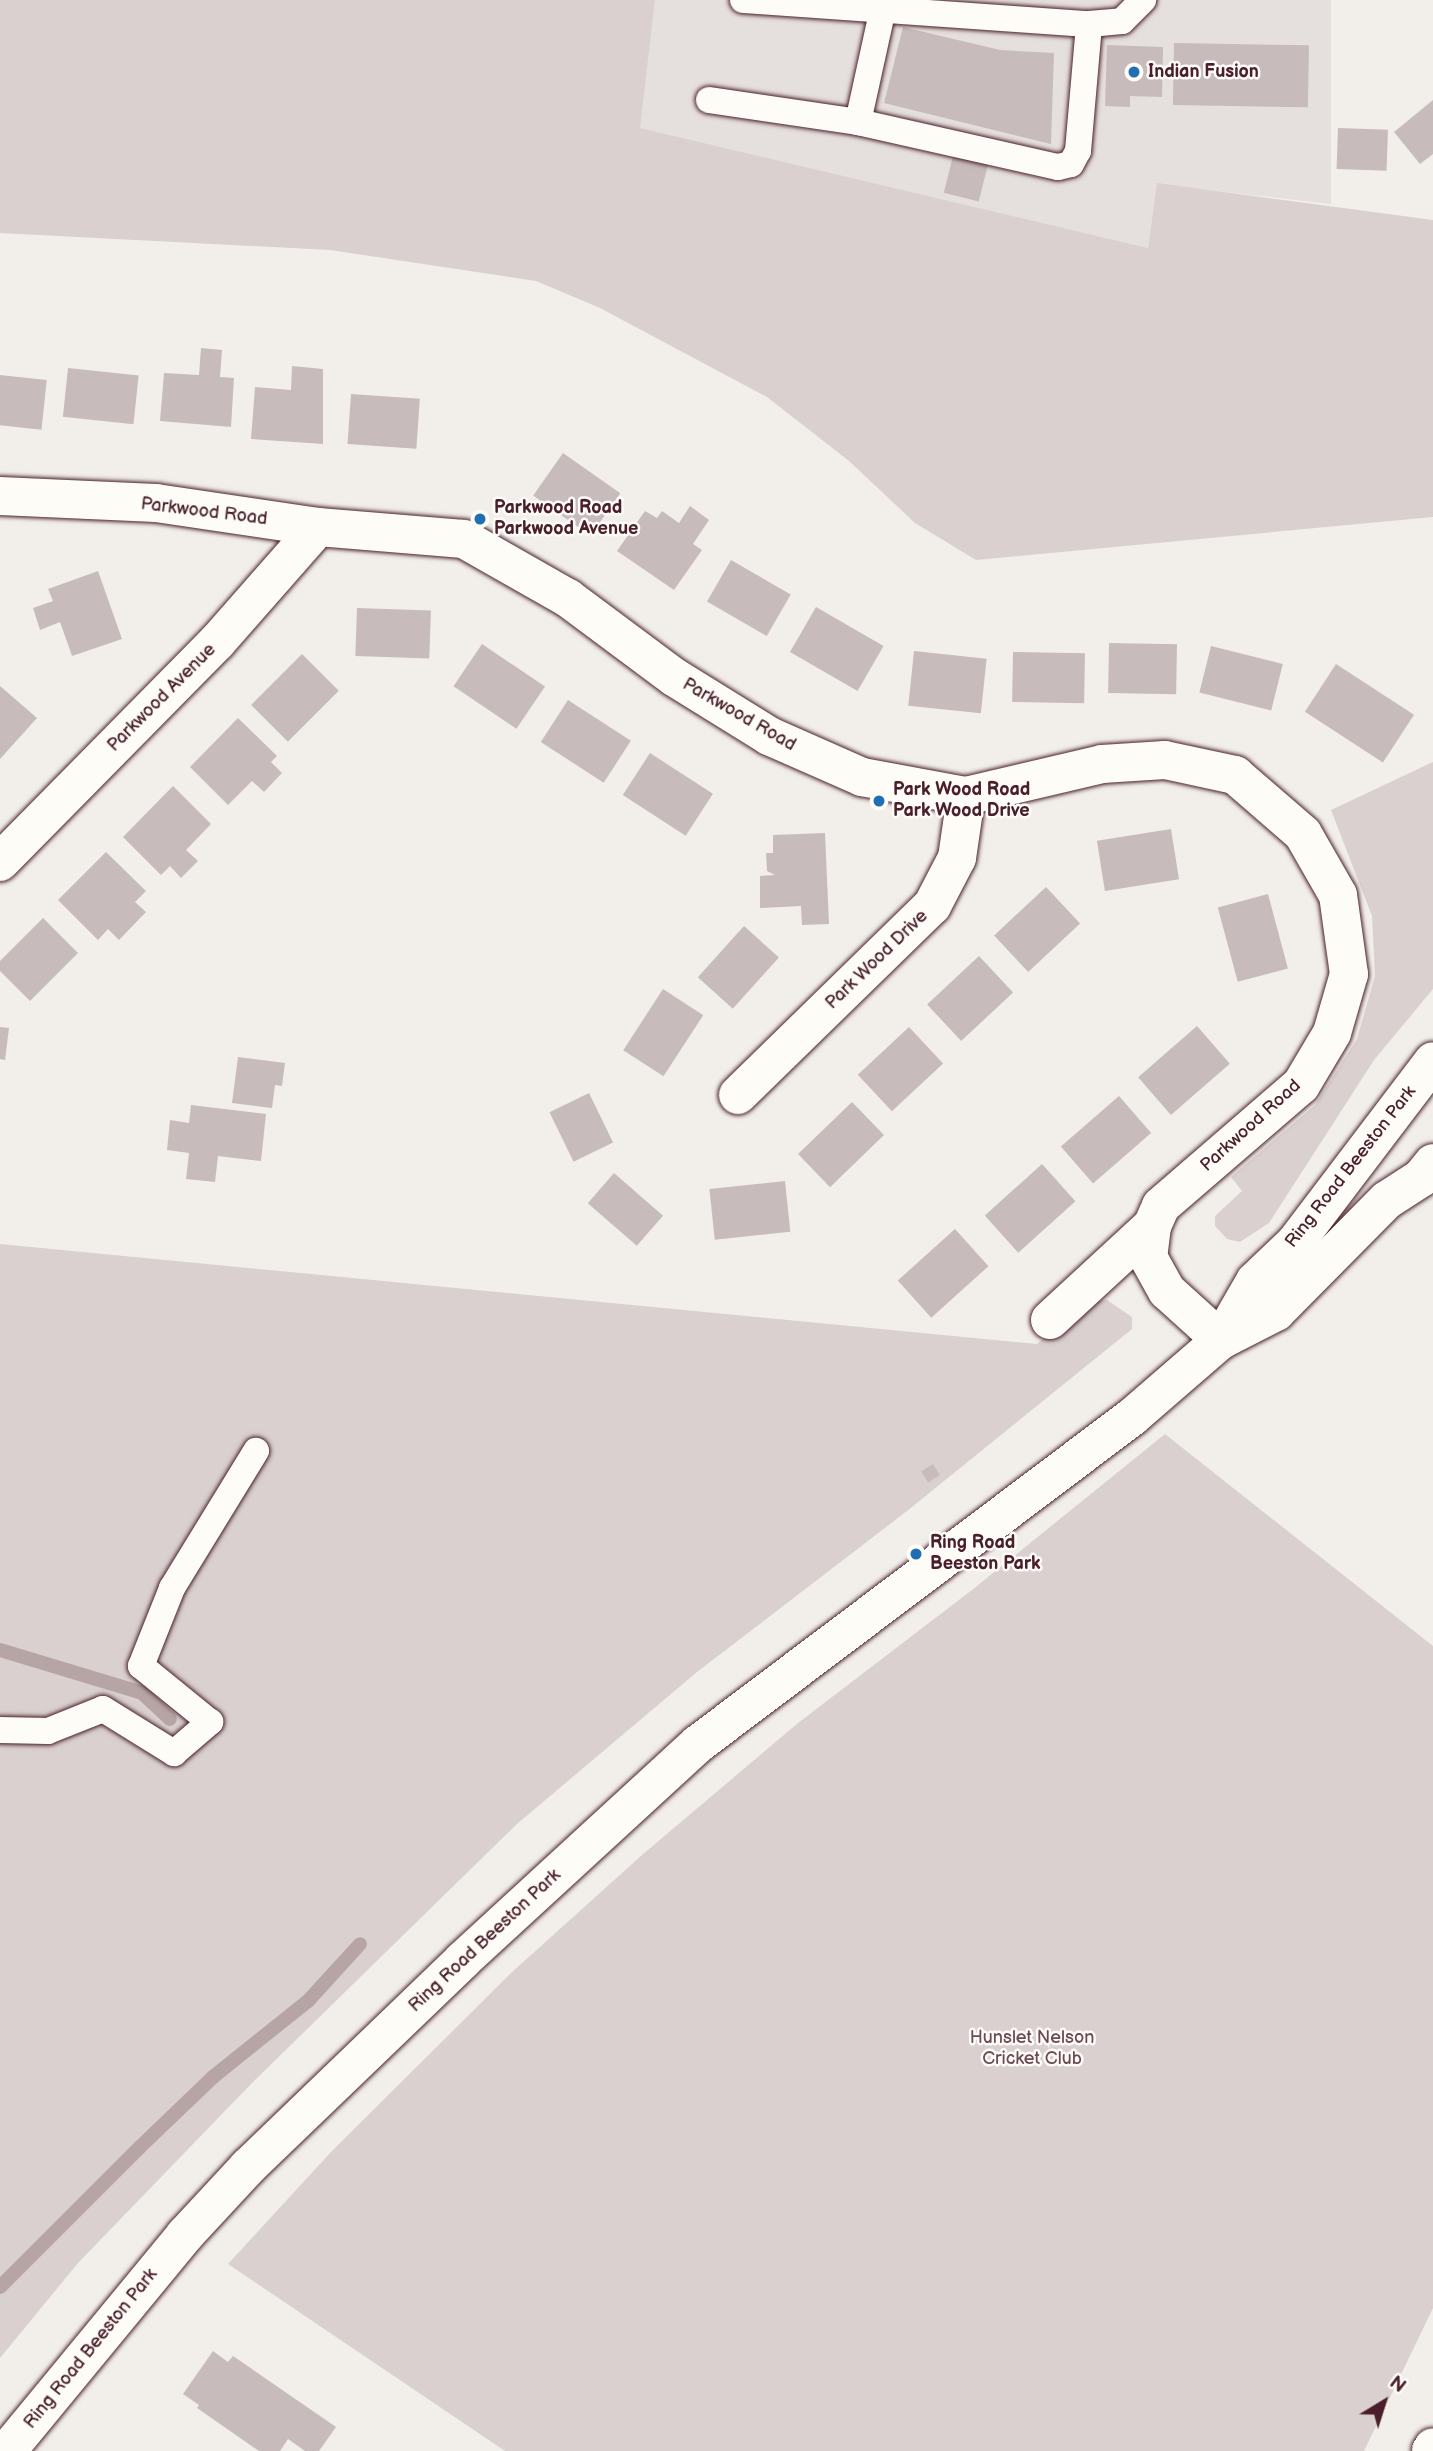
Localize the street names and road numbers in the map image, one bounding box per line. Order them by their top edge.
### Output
street label: Parkwood Road [140,494,268,530]
street label: Parkwood Avenue [103,639,221,757]
street label: Parkwood Road [679,674,799,756]
street label: Park Wood Drive [821,906,933,1014]
street label: Parkwood Road [1197,1075,1305,1177]
street label: Ring Road Beeston Park [1281,1082,1421,1252]
street label: Ring Road Beeston Park [405,1865,565,2017]
street label: Ring Road Beeston Park [20,2265,162,2433]

